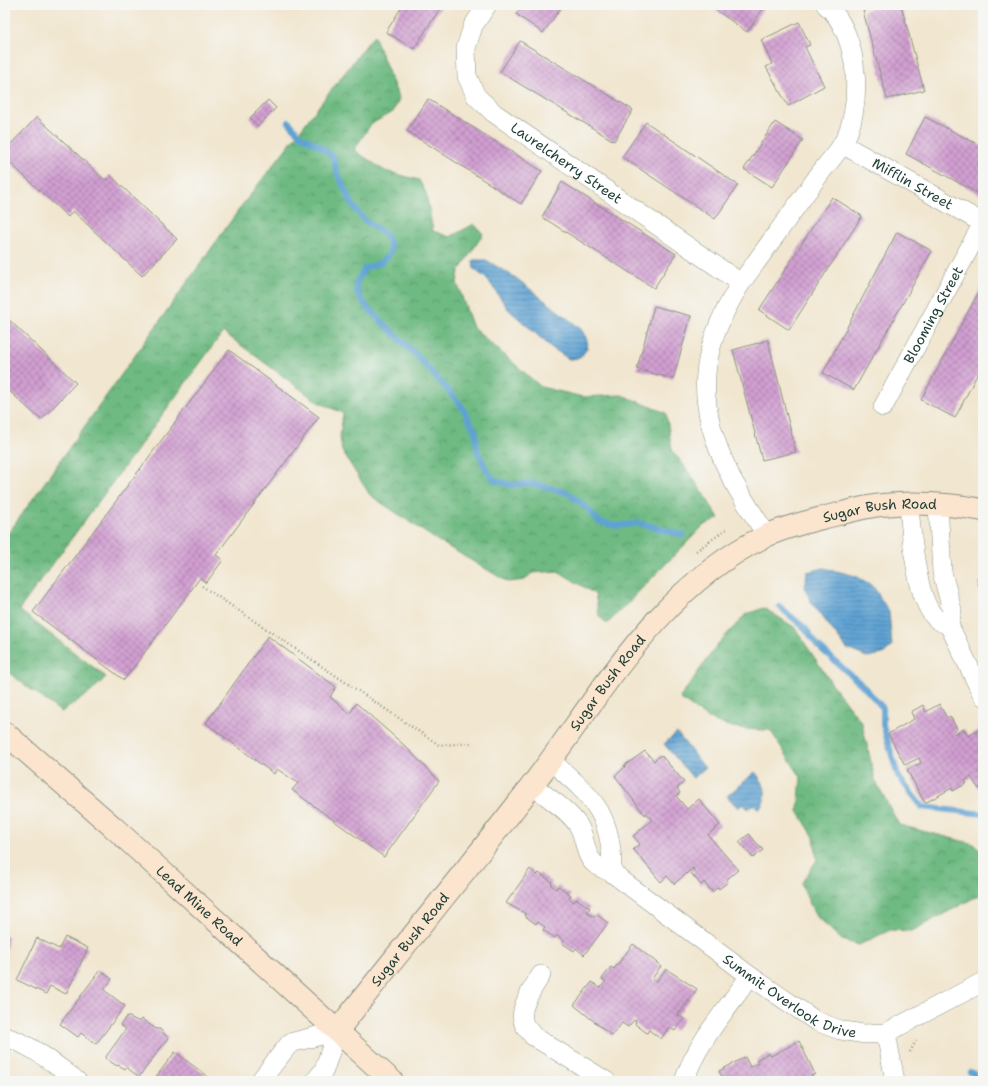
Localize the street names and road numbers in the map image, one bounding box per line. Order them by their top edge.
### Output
street label: Laurelcherry Street [507,118,626,208]
street label: Mifflin Street [869,154,956,213]
street label: Blooming Street [899,263,967,367]
street label: Sugar Bush Road [821,495,937,526]
street label: Sugar Bush Road [565,631,649,734]
street label: Lead Mine Road [152,862,247,950]
street label: Sugar Bush Road [367,889,453,990]
street label: Summit Overlook Drive [719,950,858,1042]

